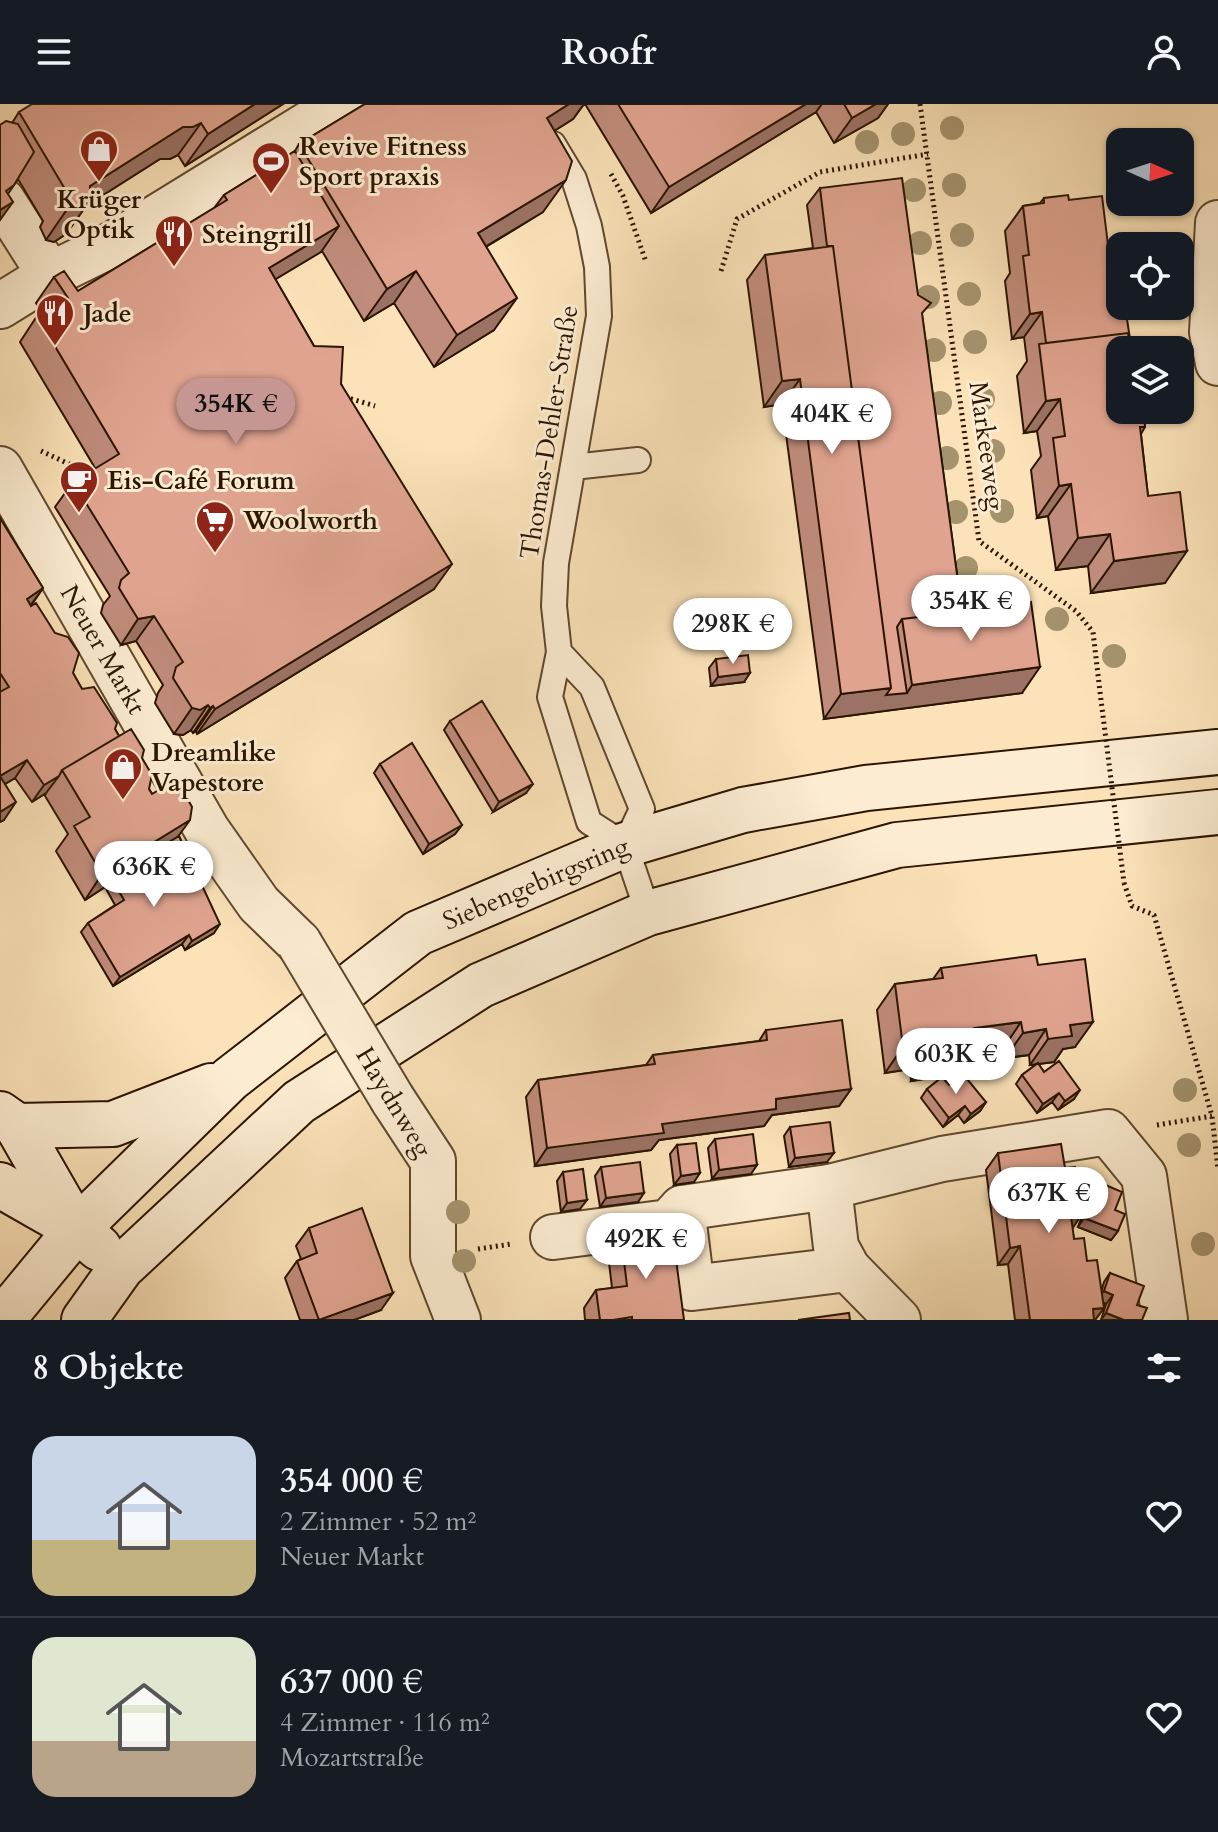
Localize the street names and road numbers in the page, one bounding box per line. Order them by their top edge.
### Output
street label: Thomas-Dehler-Straße [512,302,586,562]
street label: Markeeweg [961,379,1013,513]
street label: Neuer Markt [52,578,154,721]
street label: Siebengebirgsring [437,828,635,938]
street label: Haydnweg [347,1040,441,1164]

